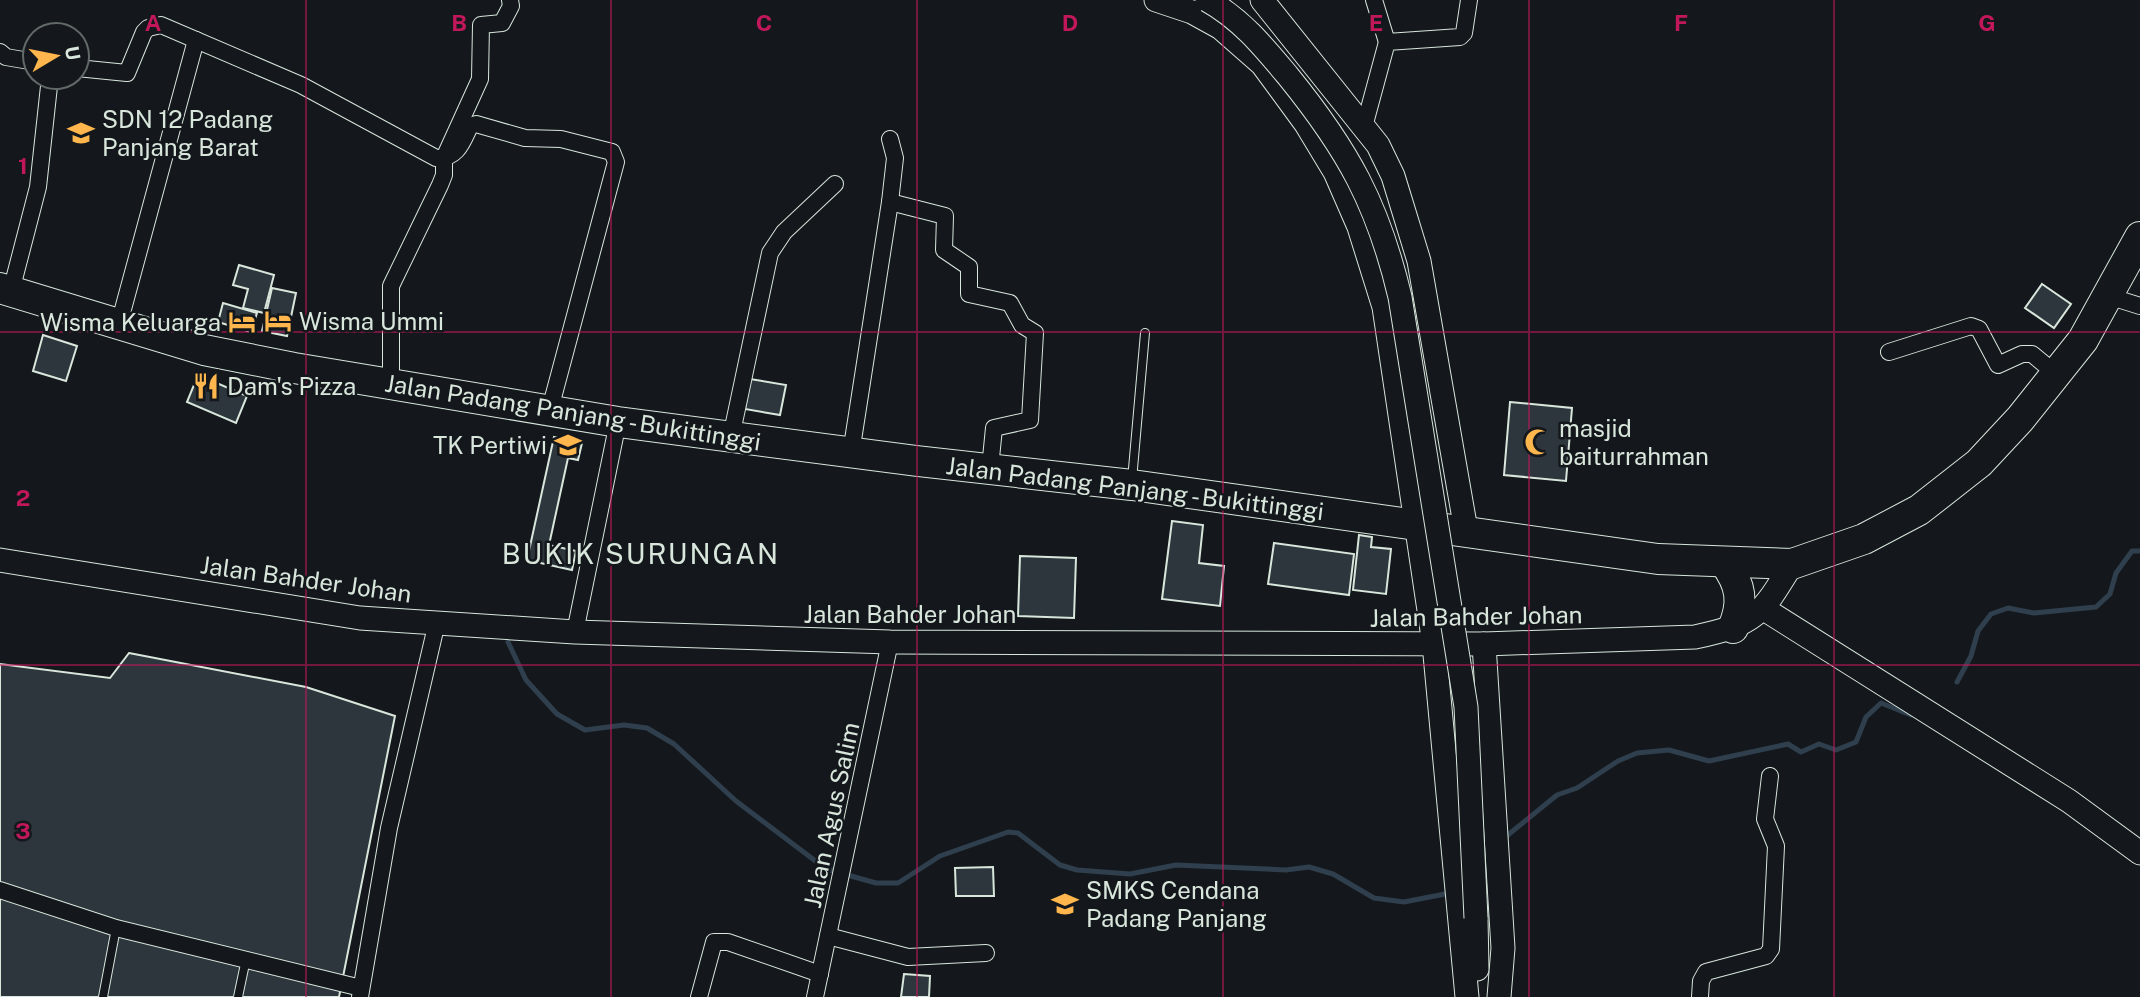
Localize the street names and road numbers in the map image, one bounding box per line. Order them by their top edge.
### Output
street label: Jalan Padang Panjang - Bukittinggi [383,368,763,456]
street label: Jalan Padang Panjang - Bukittinggi [945,451,1325,525]
street label: Jalan Bahder Johan [199,550,413,608]
street label: Jalan Bahder Johan [804,600,1016,628]
street label: Jalan Bahder Johan [1369,600,1583,632]
street label: Jalan Agus Salim [798,720,864,910]

